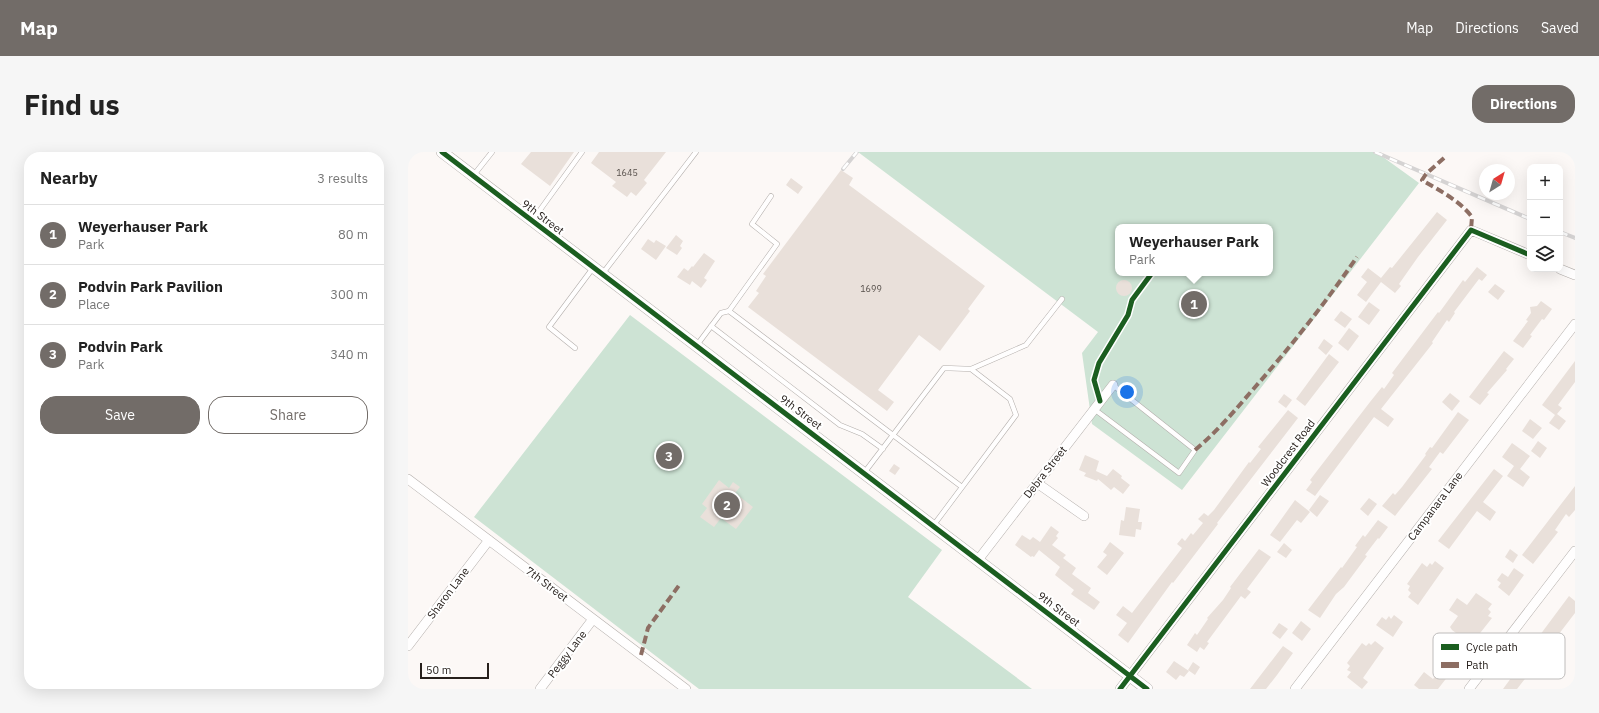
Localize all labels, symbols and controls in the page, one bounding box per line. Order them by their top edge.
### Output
text: Map [20,16,58,40]
text: Map [1406,19,1433,37]
text: Directions [1455,19,1519,37]
text: Saved [1541,19,1579,37]
button: Directions [1472,85,1575,123]
text: Find us [24,86,120,123]
north arrow [1479,164,1515,200]
map controls [1527,164,1563,272]
button: + [1527,164,1563,200]
text: Nearby [40,167,98,189]
house number: 1645 [616,167,638,178]
text: 3 results [317,170,368,187]
street label: 9th Street [519,197,567,238]
button: − [1527,200,1563,236]
text: Weyerhauser Park [78,217,208,236]
popup [1115,224,1273,276]
text: 1 [49,226,57,243]
text: 80 m [338,226,368,243]
text: Weyerhauser Park [1129,232,1259,251]
text: Park [78,236,104,253]
button: layers [1527,236,1563,272]
text: Park [1129,251,1155,268]
text: Podvin Park Pavilion [78,277,223,296]
house number: 1699 [860,283,882,294]
text: 2 [49,286,57,303]
text: 300 m [330,286,368,303]
pin: 1 [1181,289,1207,319]
text: Place [78,296,110,313]
text: Podvin Park [78,337,163,356]
text: 3 [49,346,57,363]
text: 340 m [330,346,368,363]
text: Park [78,356,104,373]
your location [1117,382,1137,402]
street label: 9th Street [777,392,825,433]
button: Save [40,396,200,434]
button: Share [208,396,368,434]
street label: Woodcrest Road [1258,416,1318,490]
pin: 3 [656,441,682,471]
street label: Debra Street [1020,443,1070,501]
street label: Campanara Lane [1404,469,1466,543]
pin: 2 [714,490,740,520]
street label: Sharon Lane [424,564,472,622]
street label: 7th Street [523,564,571,605]
street label: 9th Street [1035,589,1083,630]
street label: Peggy Lane [545,627,589,681]
legend [1433,633,1565,679]
text: Cycle path [1466,640,1518,654]
text: Path [1466,658,1489,672]
scale bar [420,661,489,680]
text: 50 m [426,663,451,677]

